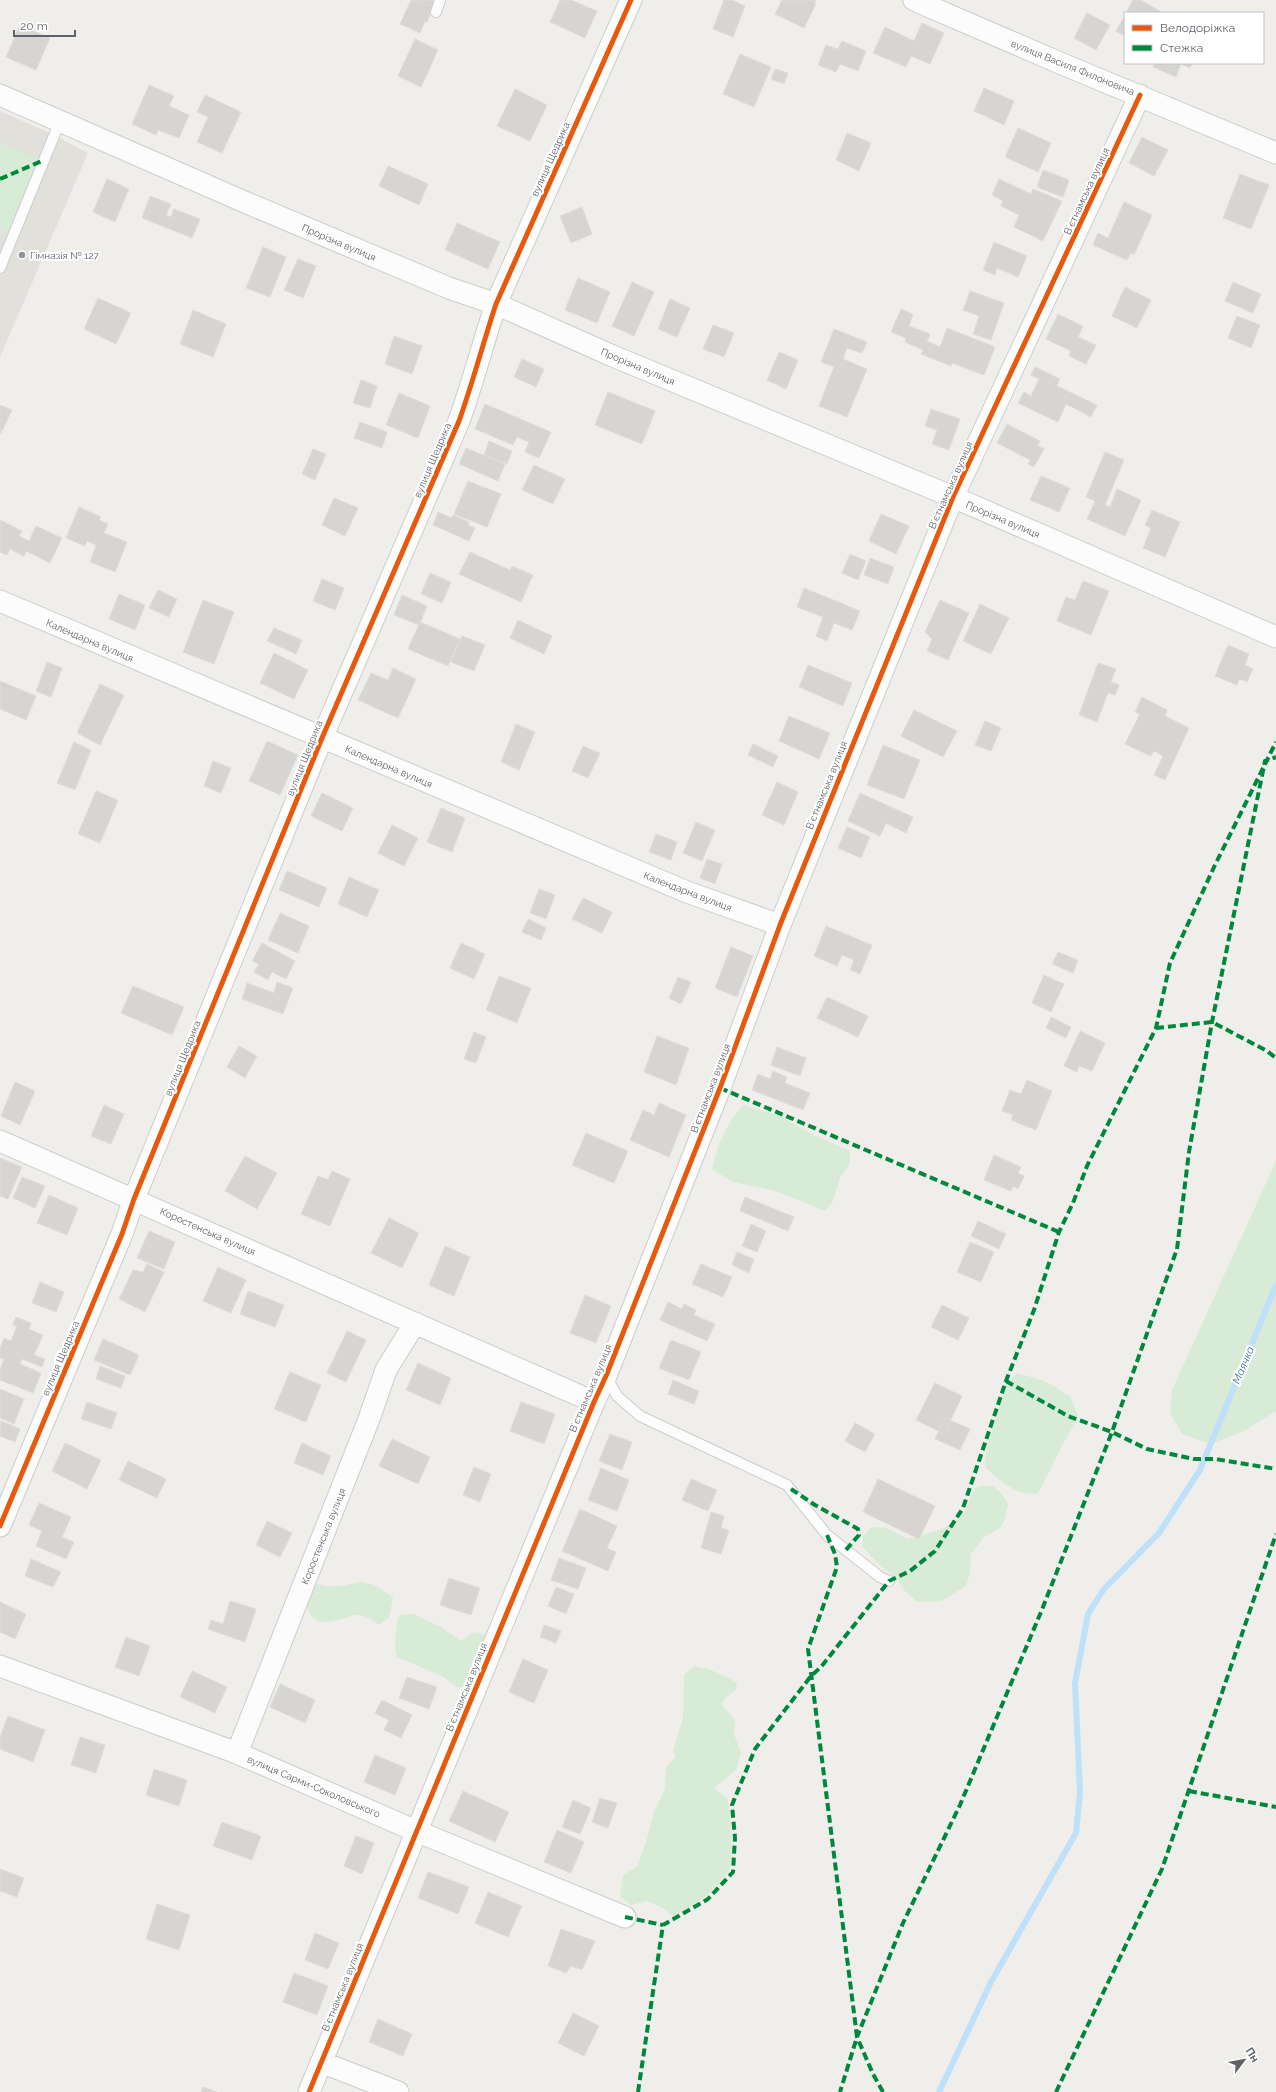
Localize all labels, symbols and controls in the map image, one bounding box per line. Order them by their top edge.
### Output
scale bar [14,12,75,38]
legend [1124,12,1264,64]
text: 20 m [20,19,48,33]
text: Велодоріжка [1160,21,1235,35]
street label: вулиця Василя Филоновича [1009,38,1136,97]
text: Стежка [1160,41,1203,55]
street label: вулиця Щедрика [529,120,572,198]
street label: Вʼєтнамська вулиця [1062,146,1111,236]
street label: Прорізна вулиця [300,222,378,263]
marker: Гімназія № 127 [17,250,27,260]
place label: Гімназія № 127 [30,250,100,261]
street label: Прорізна вулиця [599,346,677,387]
street label: вулиця Щедрика [412,421,453,499]
street label: Вʼєтнамська вулиця [926,440,975,531]
street label: Прорізна вулиця [964,499,1042,540]
street label: Календарна вулиця [44,617,135,664]
street label: вулиця Щедрика [284,719,325,797]
street label: Вʼєтнамська вулиця [804,739,849,831]
street label: Календарна вулиця [343,743,434,790]
street label: Календарна вулиця [642,870,734,913]
street label: вулиця Щедрика [162,1019,203,1097]
street label: Вʼєтнамська вулиця [688,1042,733,1134]
street label: Коростенська вулиця [159,1205,257,1257]
street label: вулиця Щедрика [40,1319,81,1397]
street label: Вʼєтнамська вулиця [567,1343,614,1434]
water label: Маячка [1230,1344,1257,1386]
street label: Коростенська вулиця [299,1486,348,1586]
street label: Вʼєтнамська вулиця [444,1641,489,1733]
street label: вулиця Сарми-Соколовського [246,1753,382,1820]
street label: Вʼєтнамська вулиця [320,1941,365,2033]
north arrow [1224,2040,1264,2080]
text: Пн [1243,2045,1261,2065]

